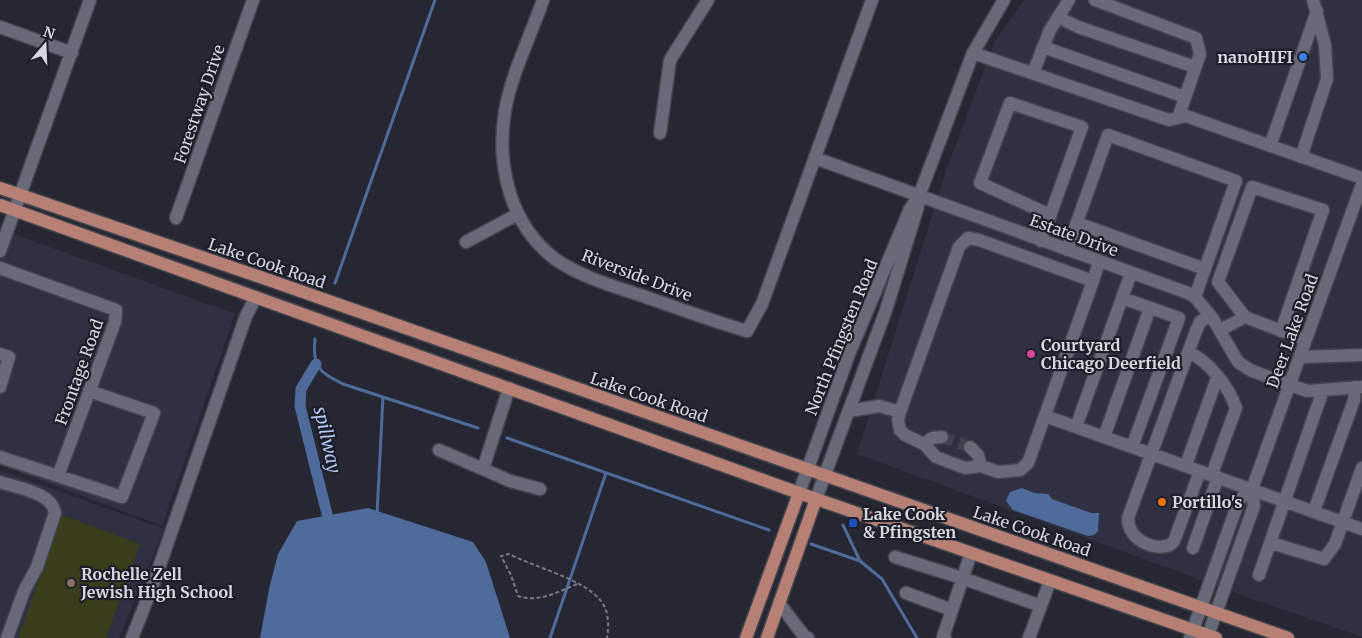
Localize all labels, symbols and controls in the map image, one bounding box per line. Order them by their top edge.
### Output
north arrow [20,20,70,70]
text: N [41,22,57,43]
street label: Forestway Drive [169,42,229,166]
place label: nanoHIFI [1217,47,1293,67]
marker: nanoHIFI [1297,51,1309,63]
street label: Estate Drive [1027,210,1121,260]
street label: Lake Cook Road [206,234,329,293]
street label: Riverside Drive [579,245,695,305]
street label: North Pfingsten Road [801,256,882,418]
street label: Deer Lake Road [1262,271,1322,391]
street label: Frontage Road [51,316,108,428]
place label: Courtyard Chicago Deerfield [1041,335,1181,373]
marker: Courtyard Chicago Deerfield [1025,348,1037,360]
street label: Lake Cook Road [588,368,711,427]
water label: spillway [309,404,346,476]
place label: Portillo's [1172,492,1243,512]
marker: Portillo's [1156,496,1168,508]
street label: Lake Cook Road [971,502,1094,561]
place label: Lake Cook & Pfingsten [863,504,956,542]
marker: Lake Cook & Pfingsten [847,517,859,529]
place label: Rochelle Zell Jewish High School [80,564,233,602]
marker: Rochelle Zell Jewish High School [65,577,77,589]

